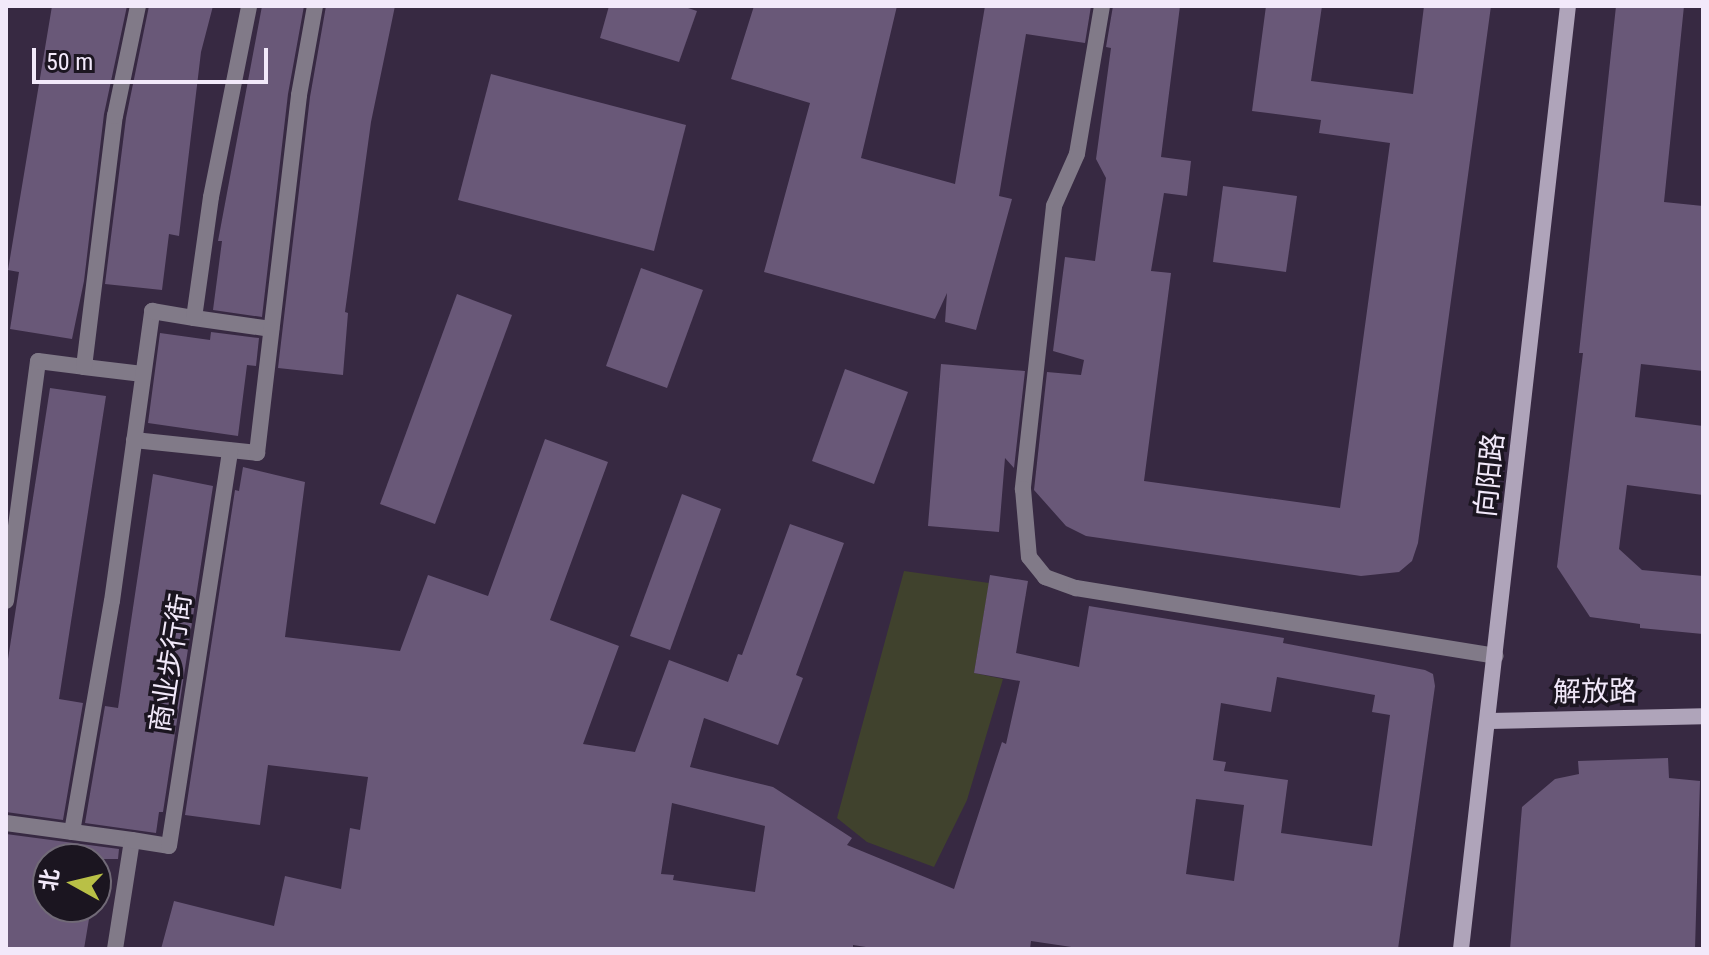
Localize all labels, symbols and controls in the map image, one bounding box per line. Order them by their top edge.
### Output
scale bar [36,32,272,82]
text: 50 m [46,48,93,76]
street label: 向阳路 [1469,431,1511,519]
street label: 商业步行街 [143,591,199,735]
street label: 解放路 [1553,674,1637,710]
north arrow [32,843,112,923]
text: 北 [36,867,64,893]

